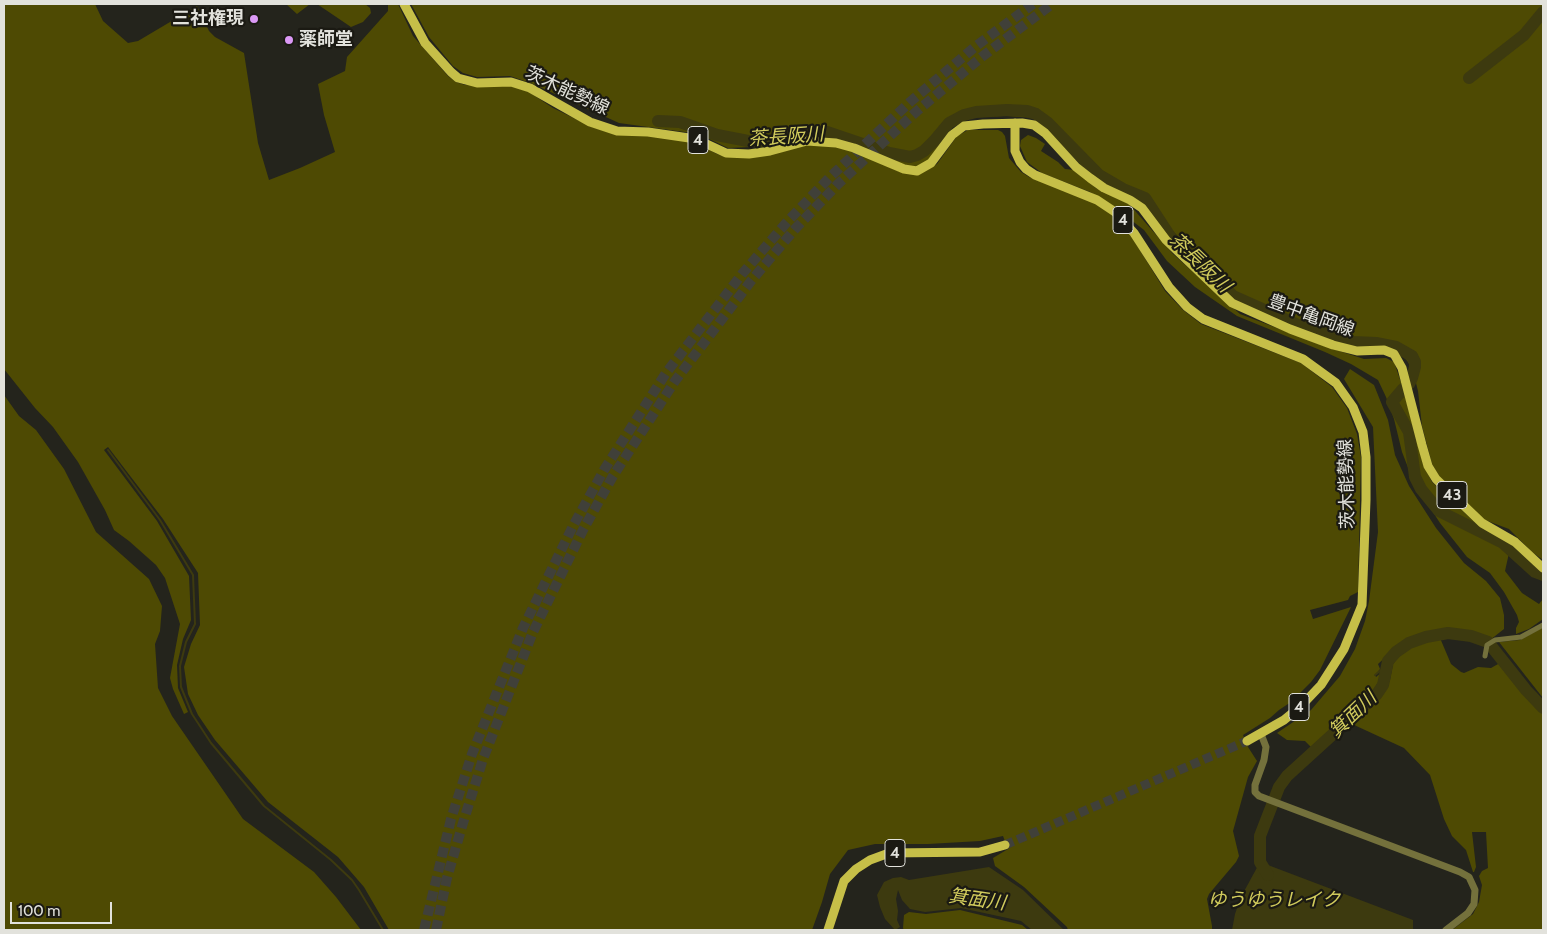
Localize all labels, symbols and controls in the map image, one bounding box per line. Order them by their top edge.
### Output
place label: 三社権現 [172,8,244,30]
marker: 三社権現 [248,13,260,25]
place label: 薬師堂 [299,29,353,51]
marker: 薬師堂 [283,34,295,46]
street label: 茨木能勢線 [522,62,612,120]
water label: 茶長阪川 [747,123,825,151]
road number: 4 [688,126,708,154]
road number: 4 [1113,206,1133,234]
water label: 茶長阪川 [1165,228,1235,298]
street label: 豊中亀岡線 [1265,290,1357,342]
street label: 茨木能勢線 [1335,439,1359,529]
road number: 43 [1437,482,1467,508]
water label: 箕面川 [1325,687,1381,743]
road number: 4 [1289,694,1309,720]
road number: 4 [885,840,905,866]
water label: 箕面川 [947,885,1007,915]
water label: ゆうゆうレイク [1208,889,1340,911]
scale bar [12,892,115,924]
text: 100 m [18,902,60,920]

